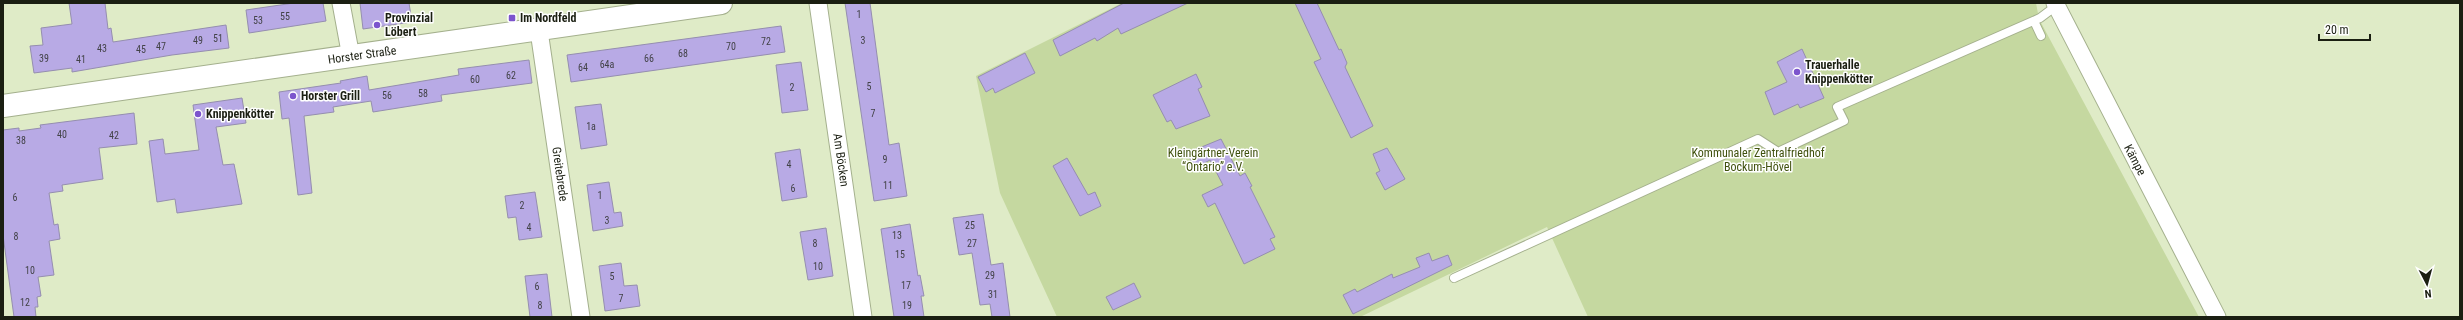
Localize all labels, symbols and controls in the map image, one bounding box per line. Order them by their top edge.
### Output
house number: 1 [857,9,861,20]
house number: 55 [280,11,290,22]
place label: Provinzial Löbert [385,11,433,39]
place label: Im Nordfeld [520,11,577,25]
marker: Im Nordfeld [507,13,517,23]
house number: 53 [253,15,263,26]
scale bar [2319,16,2370,42]
marker: Provinzial Löbert [372,20,382,30]
text: 20 m [2325,23,2349,37]
house number: 51 [213,33,223,44]
house number: 49 [193,35,203,46]
house number: 3 [861,35,866,46]
house number: 72 [761,36,771,47]
house number: 47 [156,41,166,52]
house number: 70 [726,41,736,52]
house number: 43 [97,43,107,54]
street label: Horster Straße [327,43,398,67]
house number: 45 [136,44,146,55]
house number: 68 [678,48,688,59]
house number: 39 [39,53,49,64]
house number: 66 [644,53,654,64]
house number: 41 [76,54,86,65]
place label: Trauerhalle Knippenkötter [1805,58,1873,86]
house number: 64a [600,59,615,70]
house number: 64 [578,62,588,73]
marker: Trauerhalle Knippenkötter [1792,67,1802,77]
house number: 62 [506,70,516,81]
house number: 60 [470,74,480,85]
house number: 5 [867,81,872,92]
house number: 2 [790,82,795,93]
house number: 58 [418,88,428,99]
place label: Horster Grill [301,89,360,103]
house number: 56 [382,90,392,101]
marker: Horster Grill [288,91,298,101]
place label: Knippenkötter [206,107,274,121]
house number: 7 [871,108,876,119]
marker: Knippenkötter [193,109,203,119]
house number: 1a [586,121,596,132]
house number: 40 [57,129,67,140]
house number: 42 [109,130,119,141]
street label: Am Böcken [830,133,852,188]
house number: 38 [16,135,26,146]
street label: Kämpe [2121,142,2149,178]
street label: Greitebrede [549,146,571,203]
park label: Kleingärtner-Verein “Ontario” e.V. [1168,146,1258,174]
park label: Kommunaler Zentralfriedhof Bockum-Hövel [1691,146,1825,174]
house number: 9 [883,154,888,165]
house number: 4 [787,159,792,170]
house number: 11 [883,180,893,191]
house number: 6 [791,183,796,194]
house number: 1 [598,190,602,201]
house number: 6 [13,192,18,203]
house number: 2 [520,200,525,211]
house number: 3 [605,215,610,226]
house number: 25 [965,220,975,231]
house number: 4 [527,222,532,233]
house number: 13 [892,230,902,241]
house number: 8 [14,231,19,242]
house number: 8 [813,238,818,249]
house number: 27 [967,238,977,249]
house number: 15 [895,249,905,260]
house number: 10 [813,261,823,272]
north arrow [2407,264,2447,304]
house number: 10 [25,265,35,276]
house number: 29 [985,270,995,281]
house number: 5 [610,271,615,282]
house number: 17 [901,280,911,291]
house number: 6 [535,281,540,292]
text: N [2424,287,2432,300]
house number: 31 [988,289,998,300]
house number: 7 [619,293,624,304]
house number: 12 [20,297,30,308]
house number: 8 [538,300,543,311]
house number: 19 [902,300,912,311]

